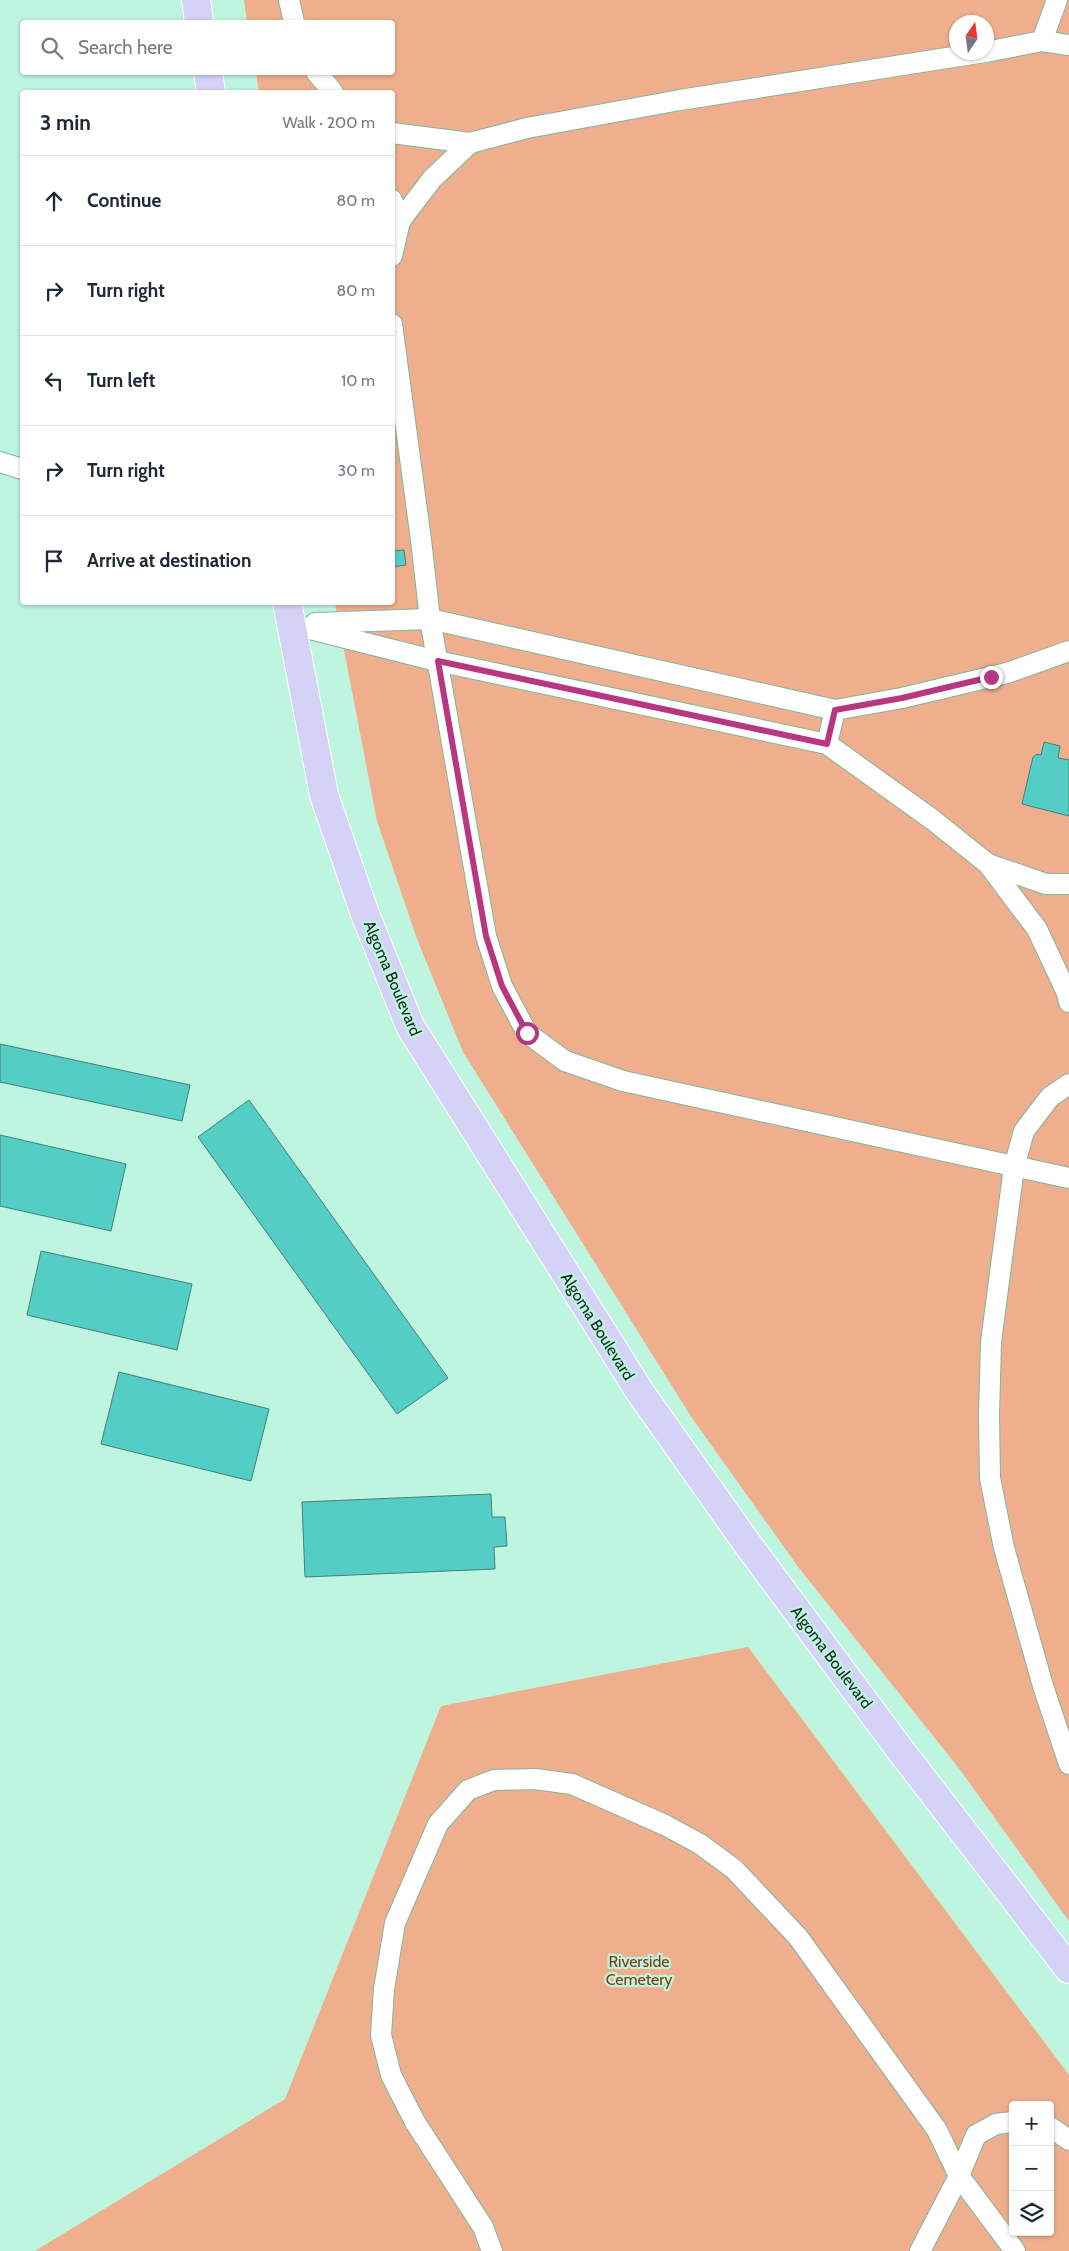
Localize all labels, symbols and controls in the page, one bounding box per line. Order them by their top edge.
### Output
north arrow [949,15,994,60]
search box [20,20,395,75]
icon: search [38,34,66,62]
text: Search here [78,36,172,59]
text: 3 min [40,110,91,135]
text: Walk · 200 m [283,113,375,132]
icon: ahead [40,187,68,215]
text: Continue [87,189,161,212]
text: 80 m [337,191,375,210]
icon: right [40,277,68,305]
text: Turn right [87,279,165,302]
text: 80 m [337,281,375,300]
icon: left [40,367,68,395]
text: Turn left [87,369,155,392]
text: 10 m [341,371,375,390]
icon: right [40,457,68,485]
text: Turn right [87,459,165,482]
text: 30 m [338,461,375,480]
icon: arrive [40,547,68,575]
text: Arrive at destination [87,549,251,572]
route end [980,666,1003,689]
street label: Algoma Boulevard [360,918,425,1039]
route start [516,1022,539,1045]
street label: Algoma Boulevard [557,1269,638,1384]
street label: Algoma Boulevard [787,1602,876,1712]
park label: Riverside Cemetery [606,1952,672,1989]
map controls [1009,2101,1054,2236]
button: + [1009,2101,1054,2146]
button: − [1009,2146,1054,2191]
button: layers [1009,2191,1054,2236]

